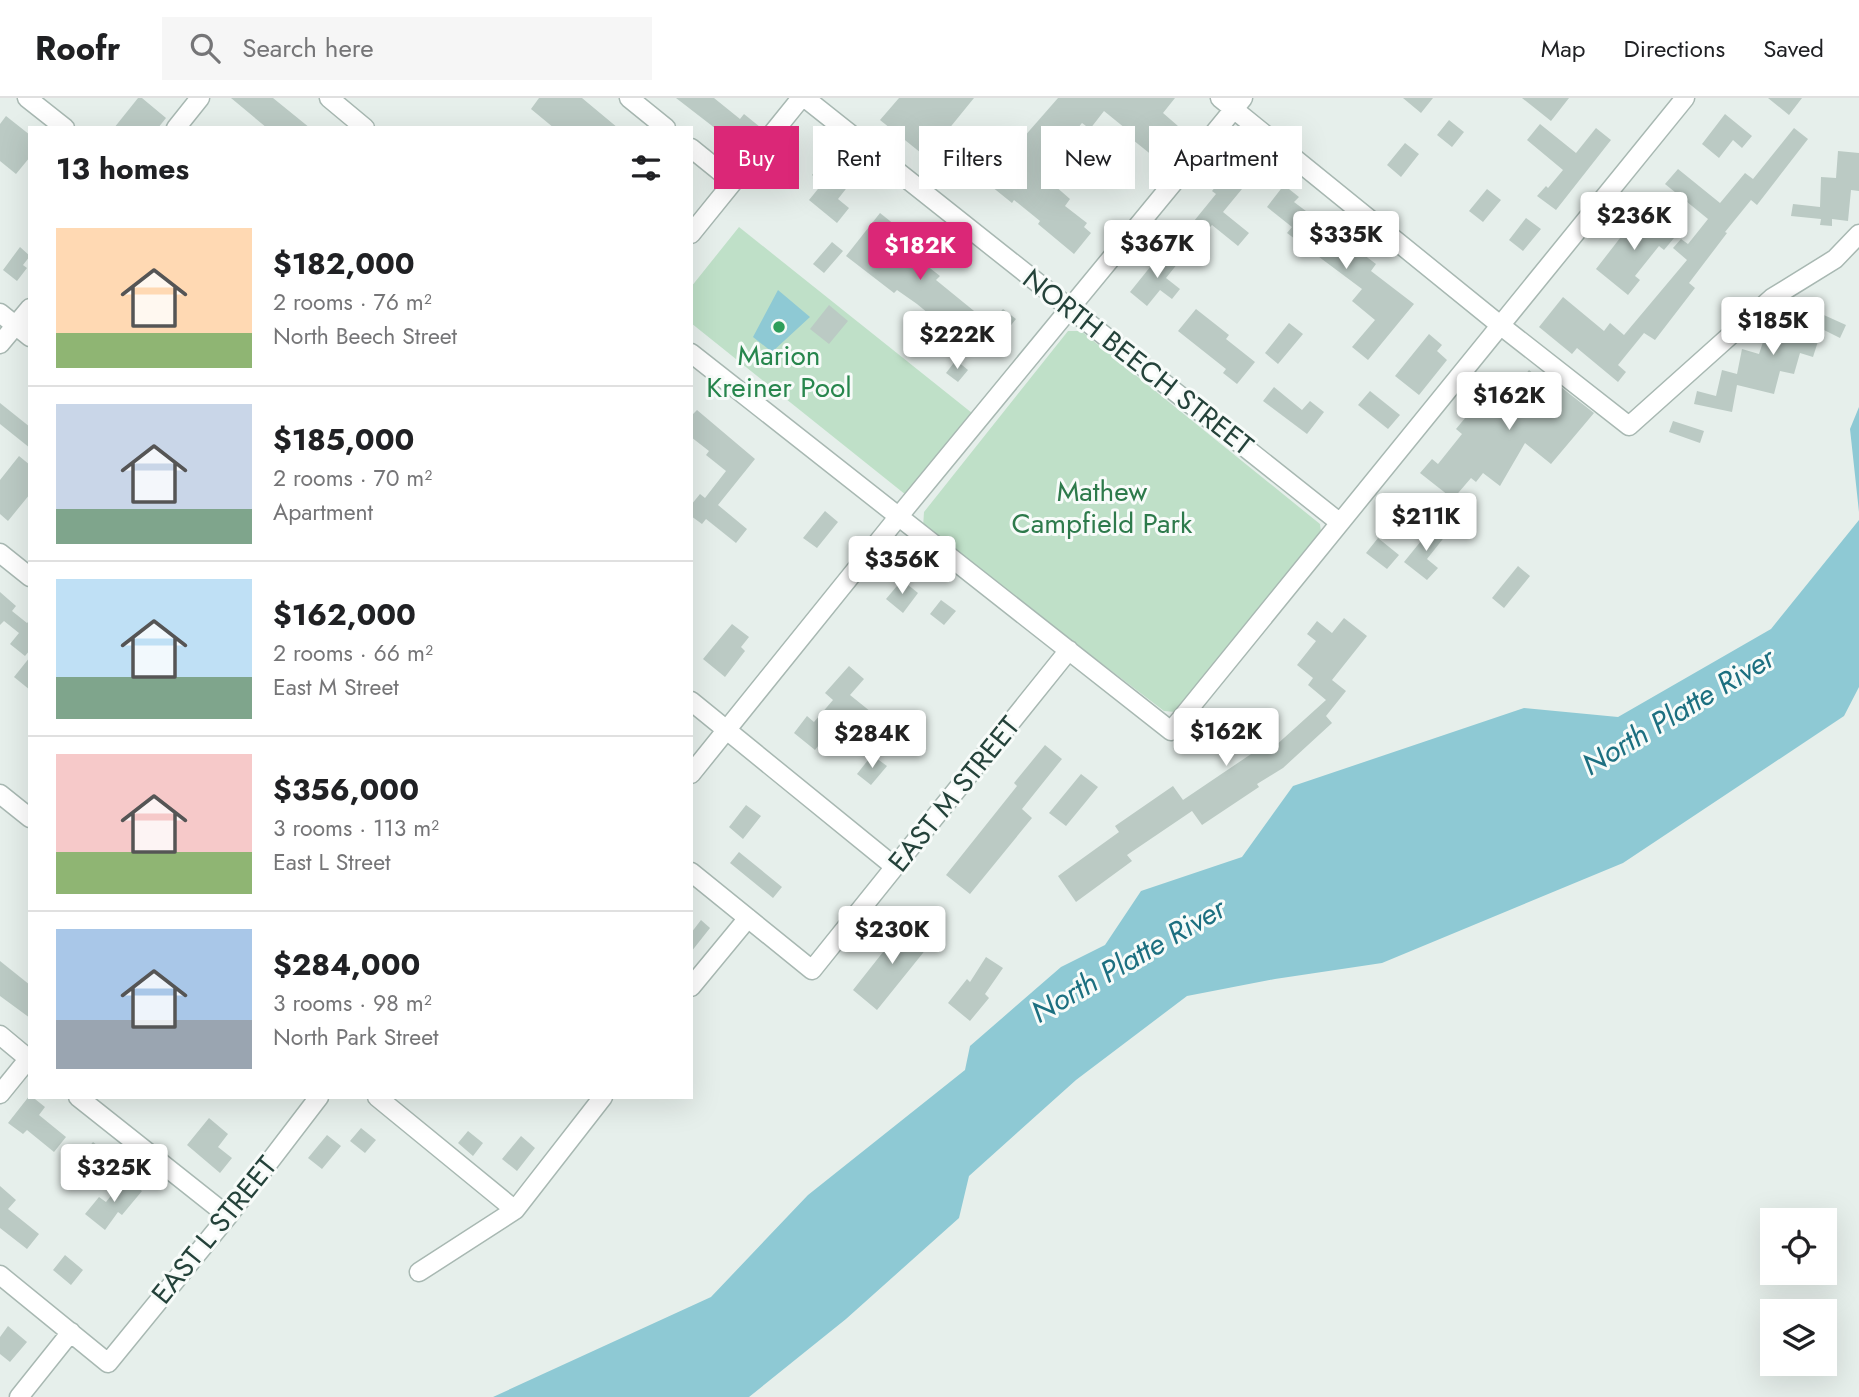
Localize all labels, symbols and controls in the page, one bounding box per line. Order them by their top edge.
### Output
search box [162,17,652,80]
text: Roofr [35,25,120,72]
icon: search [186,29,224,67]
text: Search here [242,29,374,67]
text: Map [1541,31,1586,66]
text: Directions [1624,31,1725,66]
text: Saved [1763,31,1824,66]
chip: Buy [714,126,799,189]
chip: Rent [813,126,905,189]
chip: Filters [919,126,1027,189]
chip: New [1041,126,1135,189]
chip: Apartment [1149,126,1302,189]
text: 13 homes [56,147,189,190]
icon: filters [627,149,665,187]
pin: $236K [1585,192,1683,252]
text: $236K [1596,198,1672,232]
pin: $335K [1297,212,1395,271]
text: $335K [1309,217,1383,251]
pin: $367K [1108,220,1206,280]
pin: $182K [871,222,969,282]
text: $367K [1120,226,1194,260]
text: $182K [884,228,956,262]
text: $182,000 [273,242,415,285]
icon: home [112,256,196,340]
street label: NORTH BEECH STREET [1014,259,1262,465]
text: 2 rooms · 76 m² [273,285,432,319]
pin: $185K [1724,298,1822,357]
text: $185K [1737,303,1809,337]
pin: $222K [908,312,1006,371]
text: $222K [919,317,995,351]
text: North Beech Street [273,319,457,353]
marker: Marion Kreiner Pool [771,319,787,335]
place label: Marion Kreiner Pool [706,335,852,408]
pin: $162K [1460,372,1558,432]
text: $162K [1473,378,1545,412]
text: $185,000 [273,418,414,461]
icon: home [112,432,196,516]
text: 2 rooms · 70 m² [273,461,432,495]
park label: Mathew Campfield Park [1012,471,1193,544]
pin: $211K [1377,494,1475,553]
text: Apartment [273,495,373,529]
text: $211K [1392,499,1460,533]
pin: $356K [853,536,951,596]
text: $356K [865,542,939,576]
text: $162,000 [273,593,416,636]
icon: home [112,607,196,691]
water label: North Platte River [1573,635,1784,786]
text: 2 rooms · 66 m² [273,636,433,670]
text: East M Street [273,670,399,704]
street label: EAST M STREET [878,707,1030,881]
pin: $162K [1177,708,1275,768]
pin: $284K [823,710,921,770]
text: $162K [1190,714,1262,748]
text: $284K [834,716,910,750]
text: $356,000 [273,768,419,811]
icon: home [112,782,196,866]
text: 3 rooms · 113 m² [273,811,439,845]
text: East L Street [273,845,391,879]
water label: North Platte River [1023,886,1235,1033]
pin: $230K [843,906,941,966]
text: $230K [855,912,929,946]
text: $284,000 [273,943,420,986]
icon: home [112,957,196,1041]
text: 3 rooms · 98 m² [273,986,432,1020]
text: North Park Street [273,1020,439,1054]
pin: $325K [65,1144,163,1204]
street label: EAST L STREET [142,1147,286,1313]
text: $325K [77,1150,151,1184]
map controls [1760,1208,1837,1376]
button: locate [1760,1208,1837,1285]
button: layers [1760,1299,1837,1376]

